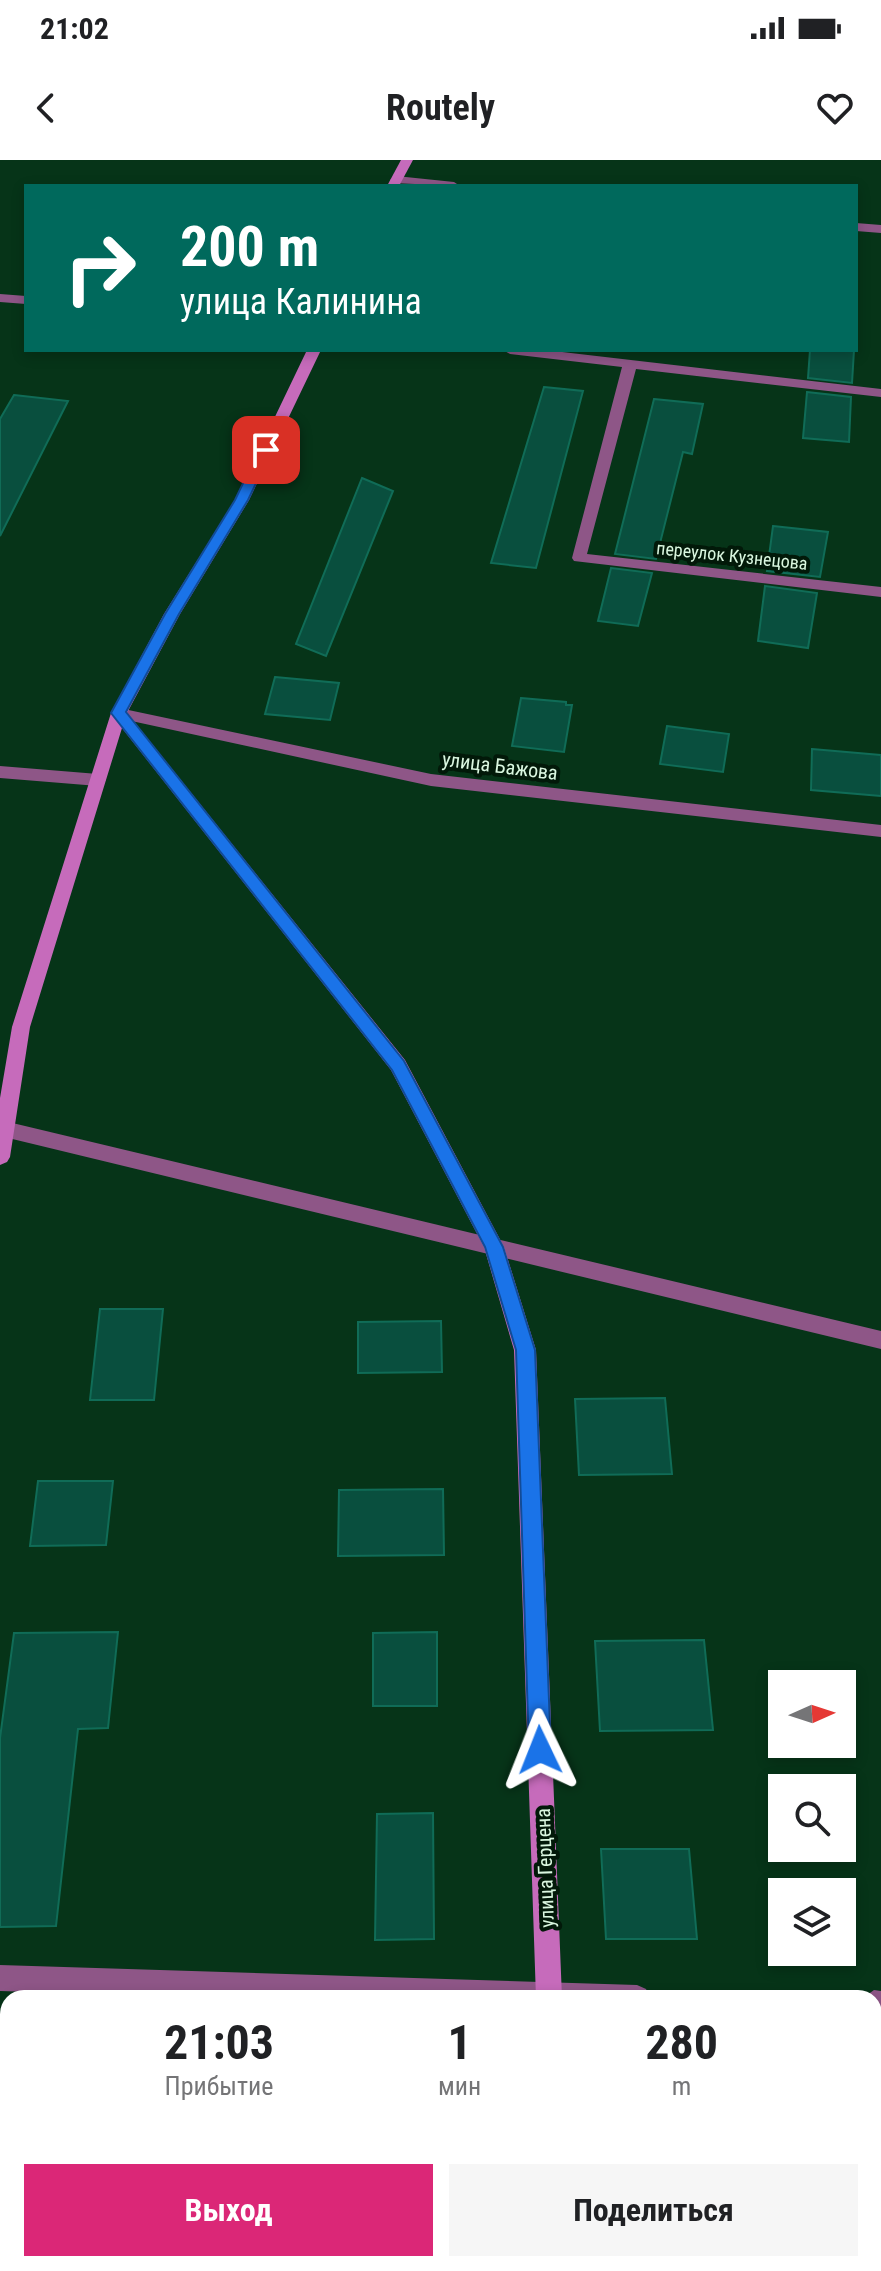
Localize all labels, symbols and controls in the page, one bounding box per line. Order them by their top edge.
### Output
text: 21:02 [40,11,109,46]
icon: back [24,86,68,130]
icon: heart [813,86,857,130]
text: Routely [386,87,495,129]
text: 200 m [180,214,319,280]
icon: right [48,216,152,320]
text: улица Калинина [180,281,422,323]
pin [232,416,300,484]
icon: arrive [244,428,288,472]
street label: переулок Кузнецова [655,537,809,574]
street label: улица Бажова [441,747,559,785]
north arrow [768,1670,856,1758]
map controls [768,1670,856,1966]
position arrow [498,1708,582,1792]
button: search [768,1774,856,1862]
street label: улица Герцена [531,1808,559,1928]
button: layers [768,1878,856,1966]
text: 21:03 [164,2014,274,2071]
text: 1 [448,2014,472,2071]
text: 280 [645,2014,718,2071]
text: Прибытие [165,2071,274,2101]
text: мин [438,2071,481,2101]
text: m [672,2071,691,2101]
button: Выход [24,2164,433,2256]
button: Поделиться [449,2164,858,2256]

